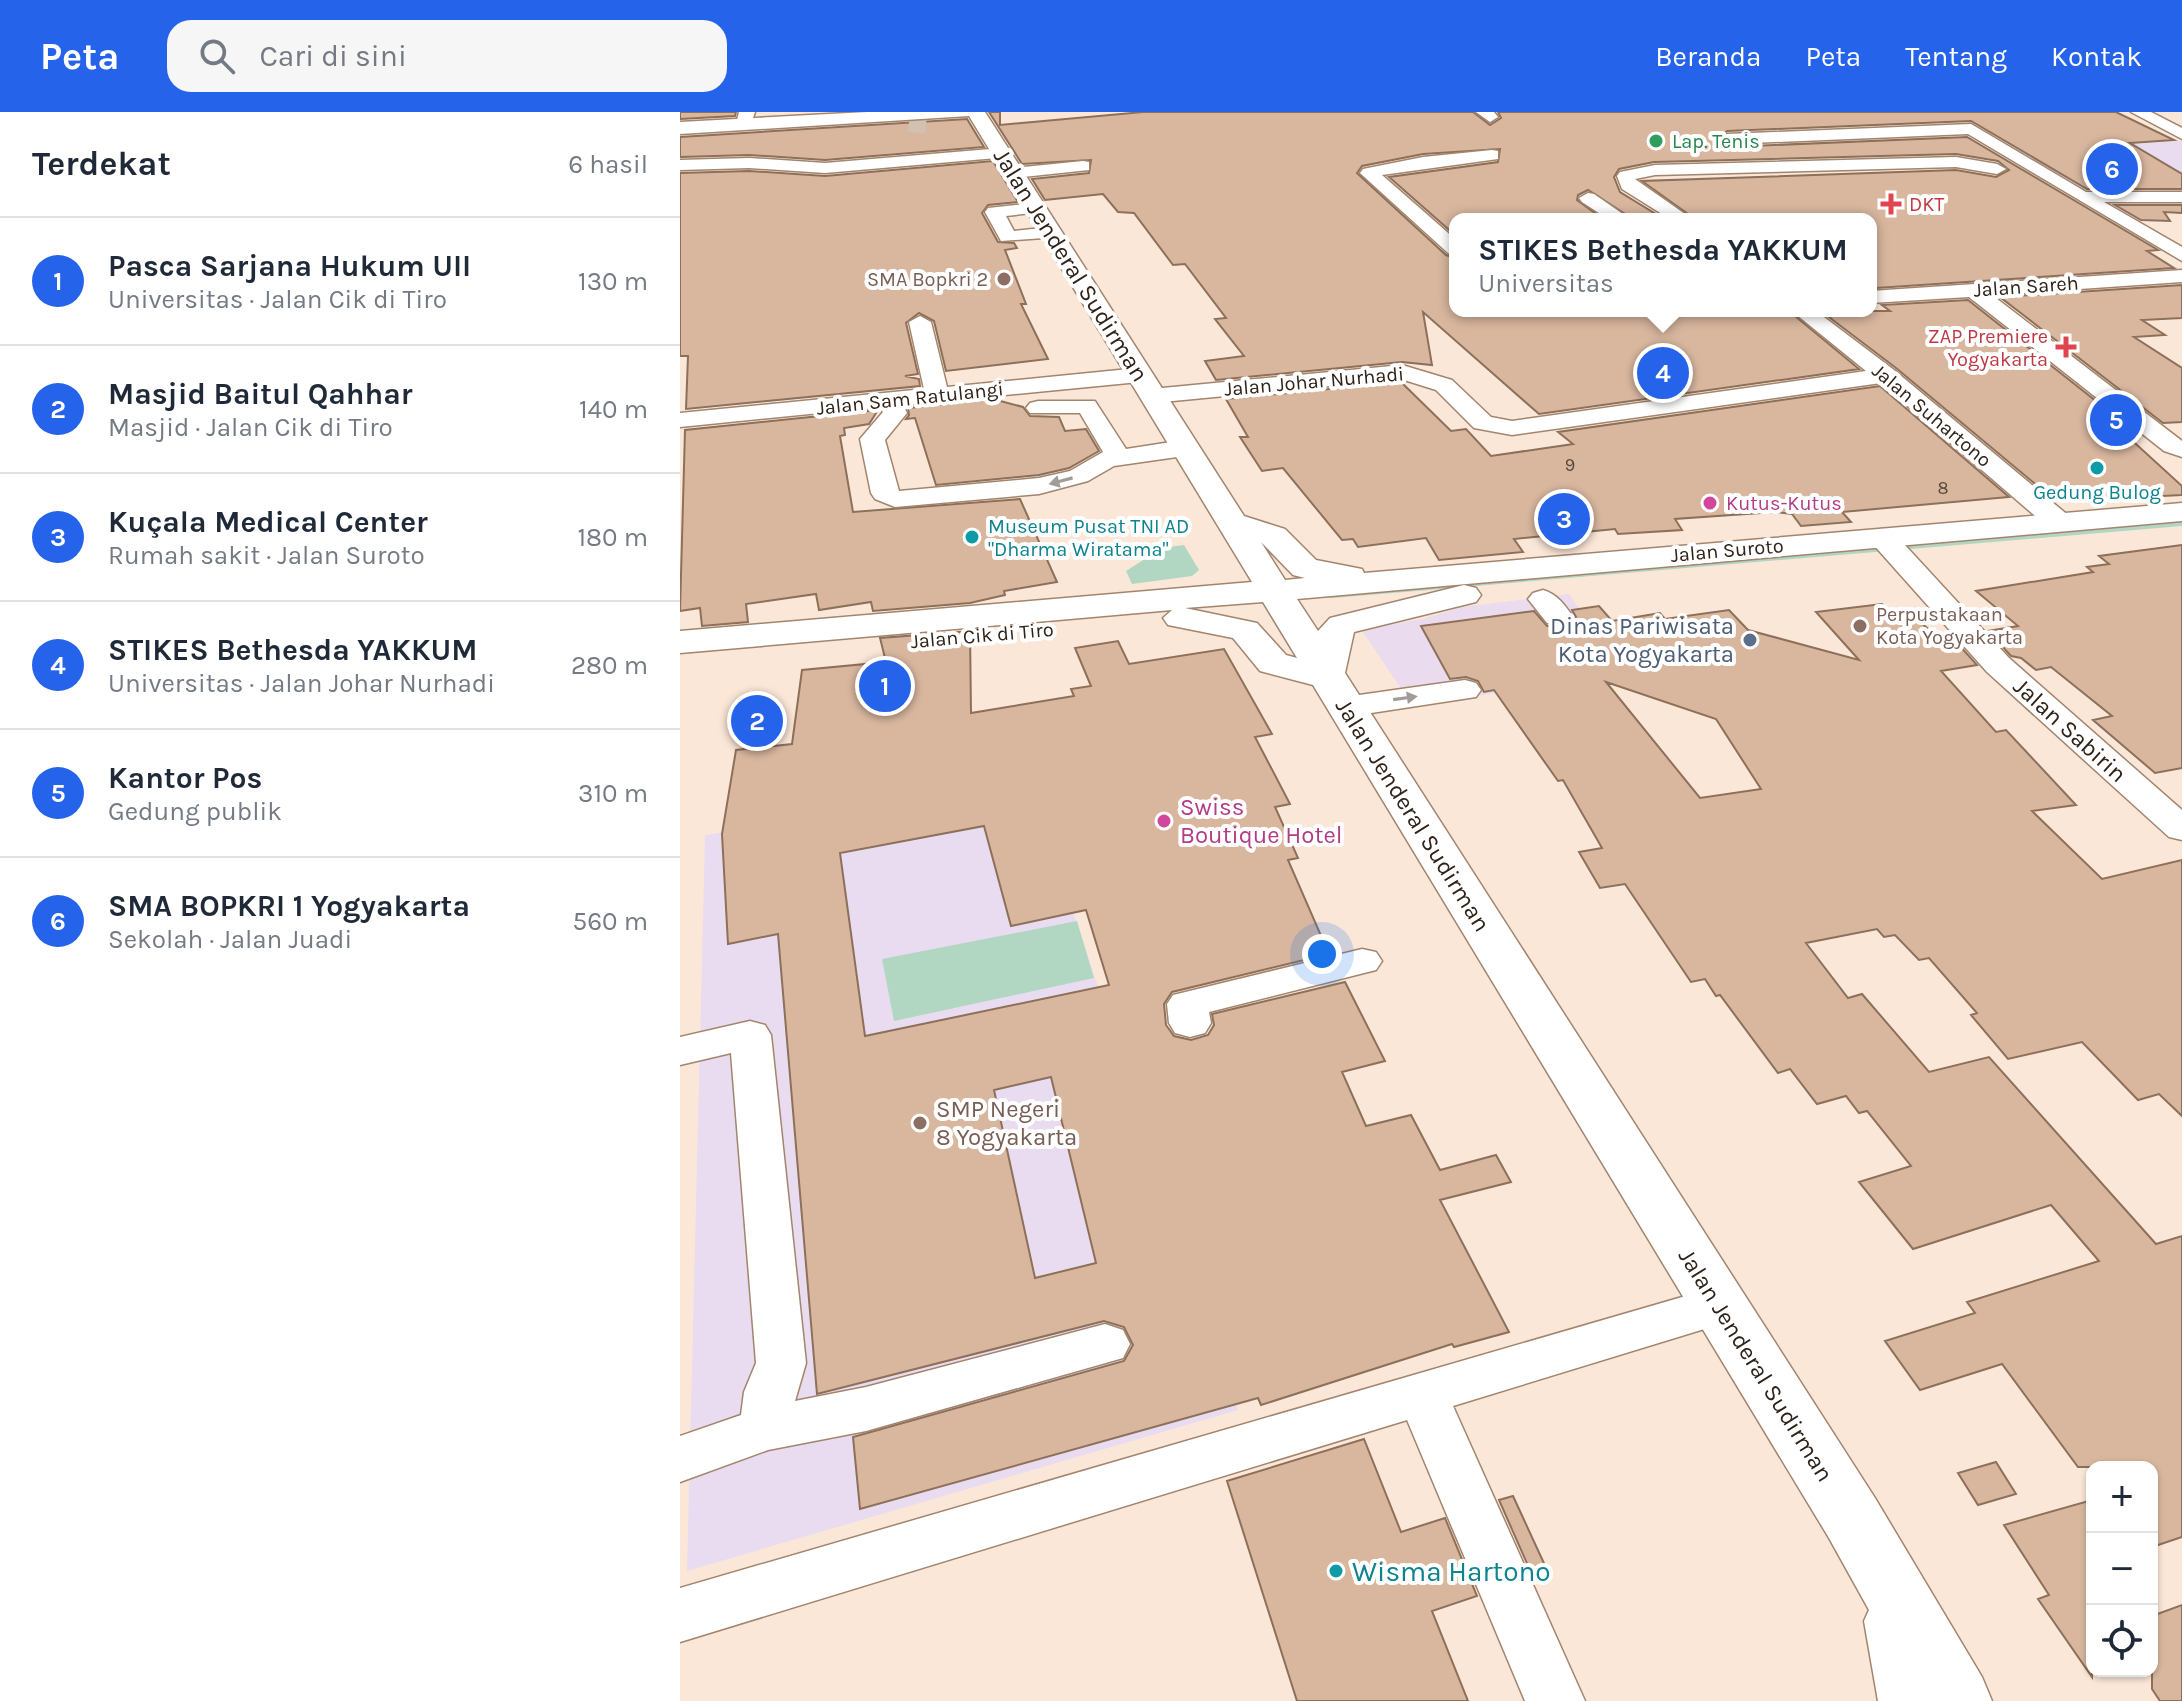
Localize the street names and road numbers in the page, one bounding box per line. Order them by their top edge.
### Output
street label: Jalan Jenderal Sudirman [988,143,1154,387]
street label: Jalan Sareh [1973,271,2079,302]
street label: Jalan Suhartono [1867,359,1996,472]
street label: Jalan Johar Nurhadi [1223,362,1405,401]
street label: Jalan Sam Ratulangi [815,377,1005,420]
street label: Jalan Suroto [1670,534,1784,567]
street label: Jalan Cik di Tiro [910,618,1054,653]
street label: Jalan Sabirin [2008,672,2132,788]
street label: Jalan Jenderal Sudirman [1330,693,1496,937]
street label: Jalan Jenderal Sudirman [1673,1243,1839,1487]

